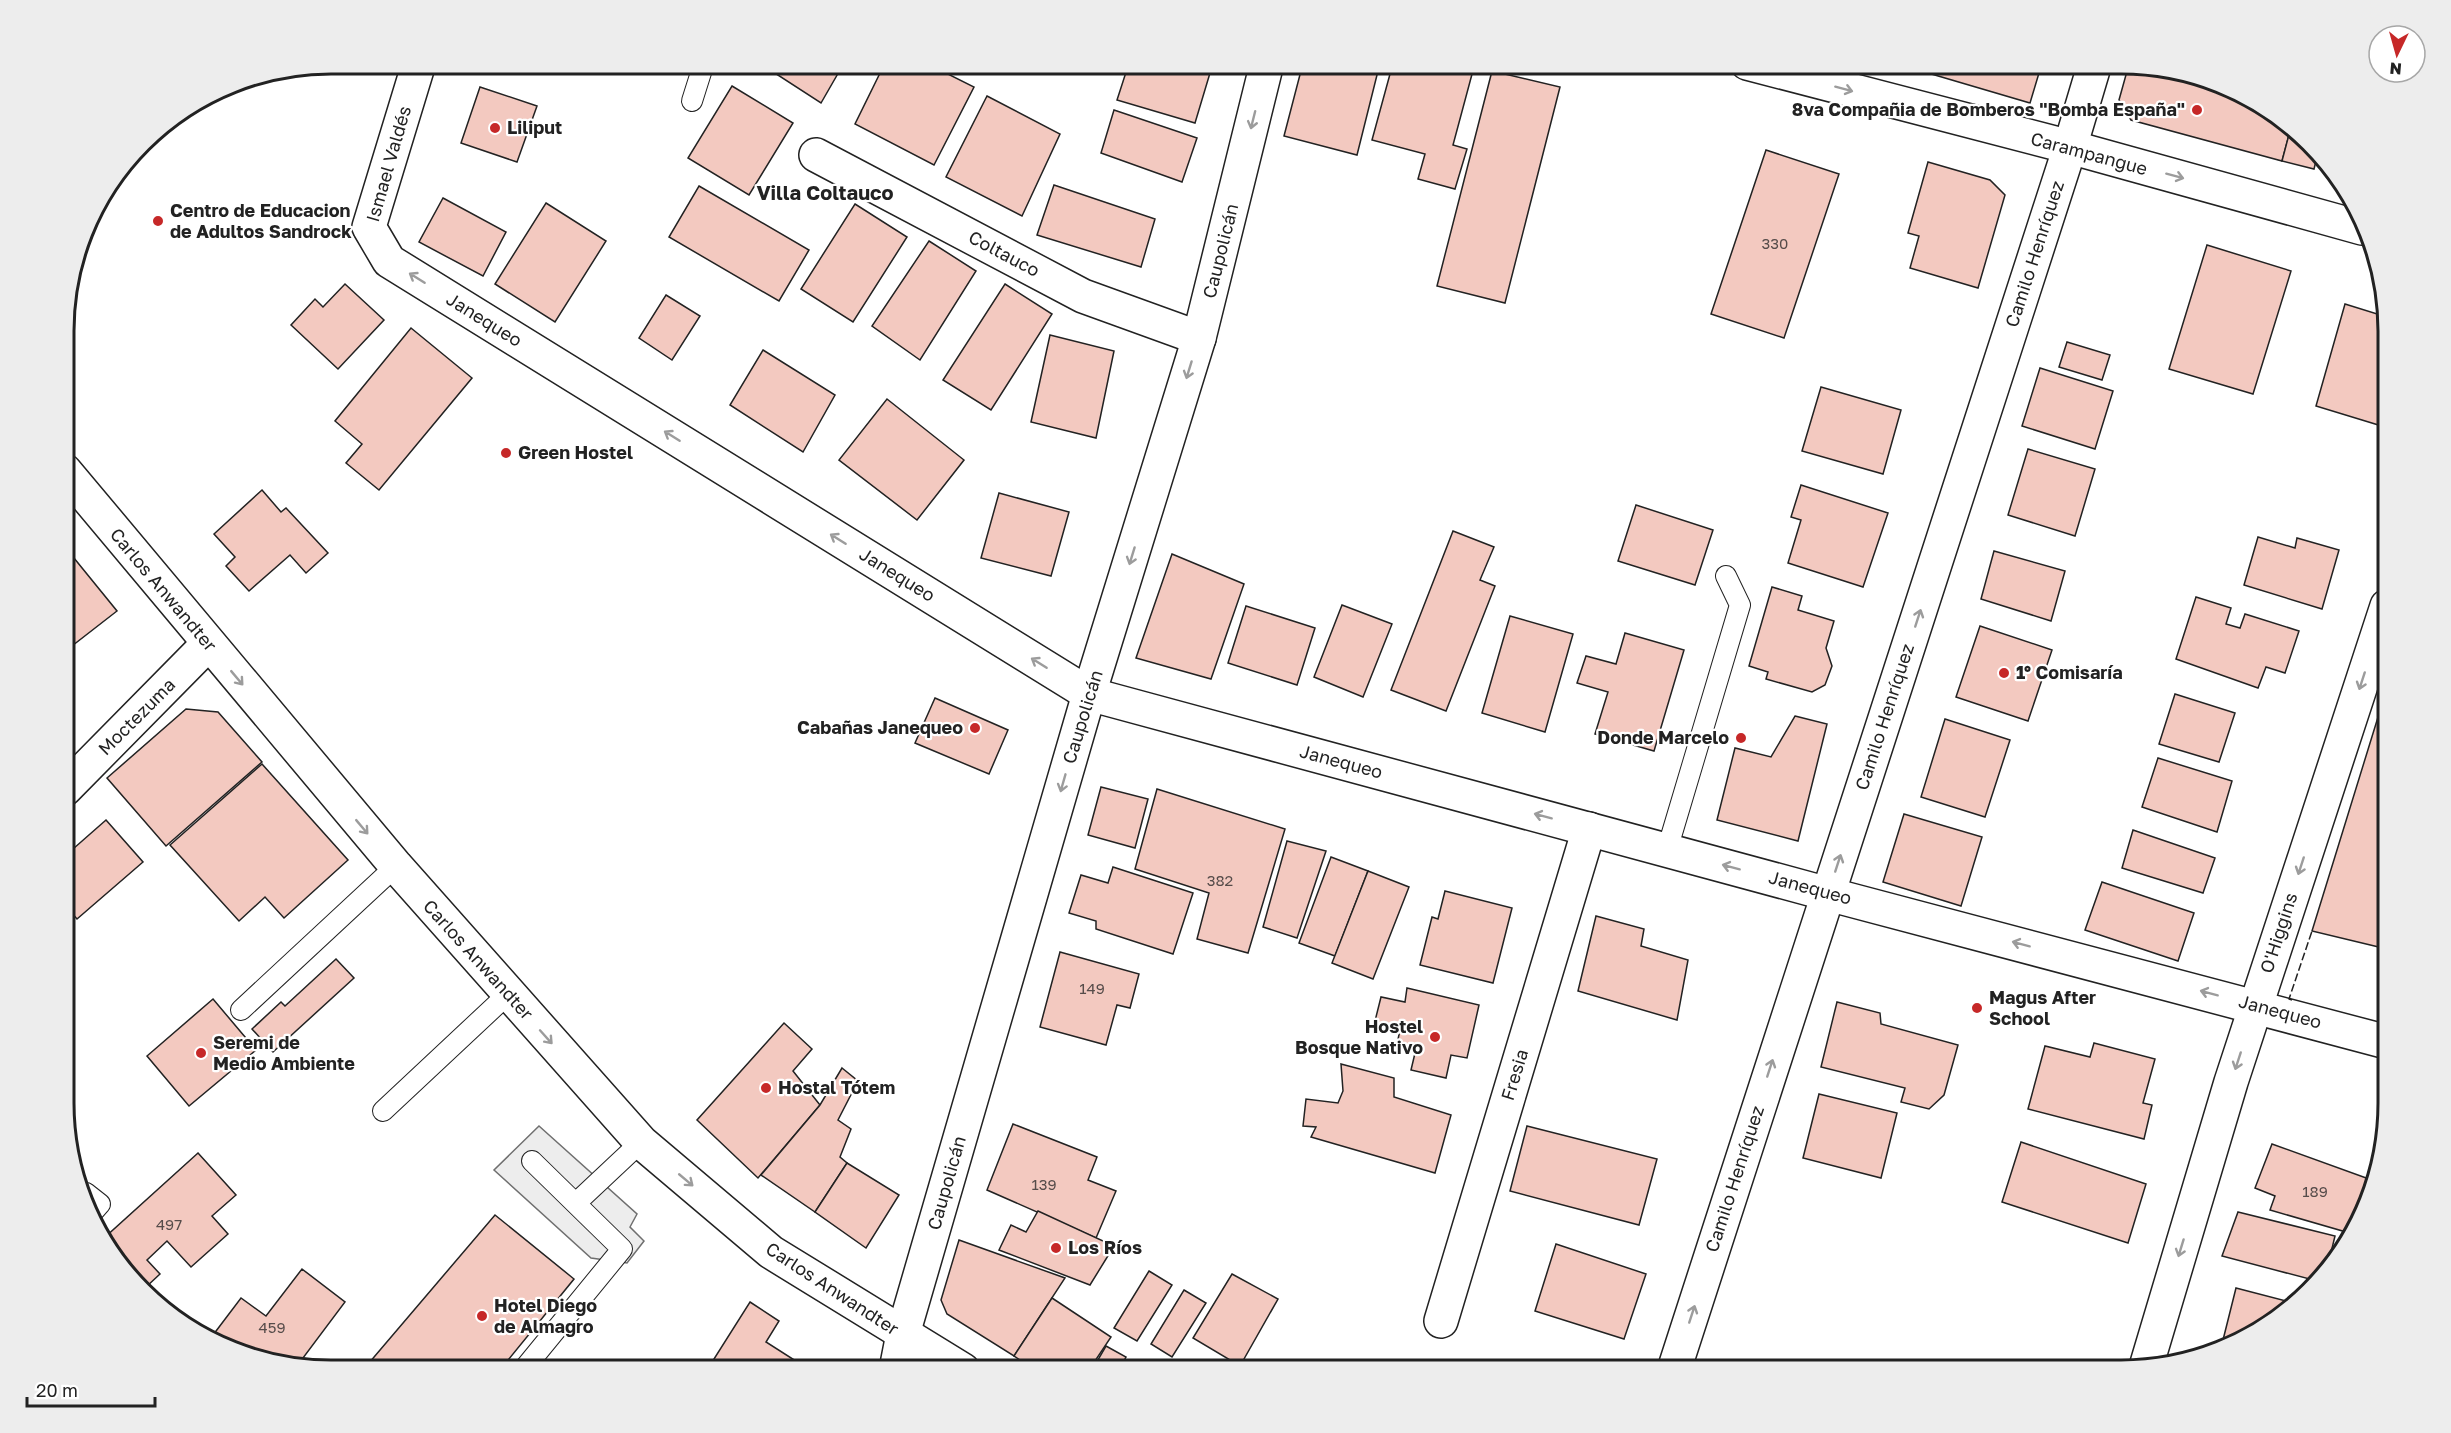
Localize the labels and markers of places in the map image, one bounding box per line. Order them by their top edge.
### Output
place label: 8va Compañia de Bomberos "Bomba España" [1792,98,2185,120]
marker: 8va Compañia de Bomberos "Bomba España" [2190,103,2204,117]
place label: Liliput [507,116,562,138]
marker: Liliput [488,121,502,135]
place label: Centro de Educacion de Adultos Sandrock [170,199,352,242]
marker: Centro de Educacion de Adultos Sandrock [151,214,165,228]
place label: Green Hostel [518,441,633,463]
marker: Green Hostel [499,446,513,460]
place label: 1° Comisaría [2016,661,2123,683]
marker: 1° Comisaría [1997,666,2011,680]
place label: Cabañas Janequeo [797,716,963,738]
marker: Cabañas Janequeo [968,721,982,735]
place label: Donde Marcelo [1597,726,1729,748]
marker: Donde Marcelo [1734,731,1748,745]
place label: Magus After School [1989,986,2096,1029]
marker: Magus After School [1970,1001,1984,1015]
place label: Hostel Bosque Nativo [1295,1015,1423,1058]
marker: Hostel Bosque Nativo [1428,1030,1442,1044]
place label: Seremi de Medio Ambiente [213,1031,355,1074]
marker: Seremi de Medio Ambiente [194,1046,208,1060]
place label: Hostal Tótem [778,1076,895,1098]
marker: Hostal Tótem [759,1081,773,1095]
place label: Los Ríos [1068,1236,1142,1258]
marker: Los Ríos [1049,1241,1063,1255]
place label: Hotel Diego de Almagro [494,1294,597,1337]
marker: Hotel Diego de Almagro [475,1309,489,1323]

